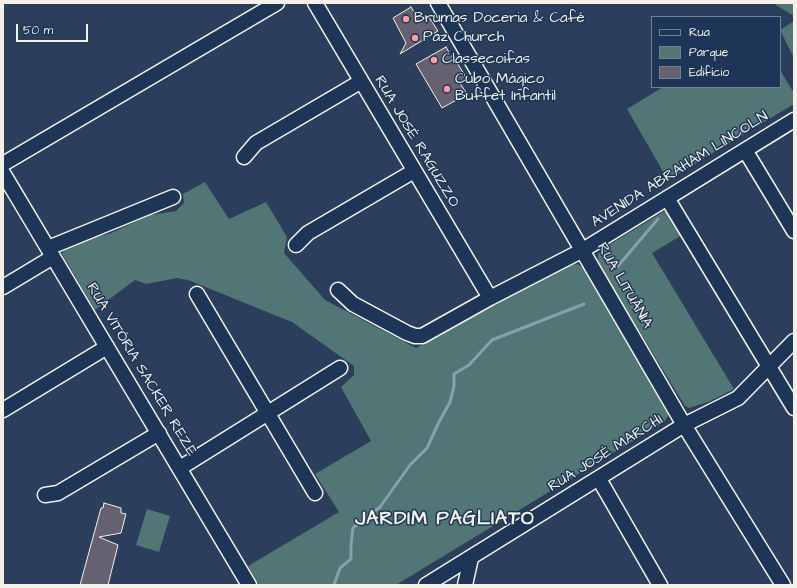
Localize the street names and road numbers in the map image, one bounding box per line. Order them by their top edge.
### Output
street label: RUA JOSÉ RAGUZZO [370,73,462,211]
street label: AVENIDA ABRAHAM LINCOLN [588,108,772,232]
street label: RUA LITUÂNIA [592,240,656,332]
street label: RUA VITÓRIA SACKER REZE [82,280,200,460]
street label: RUA JOSÉ MARCHI [545,411,667,497]

